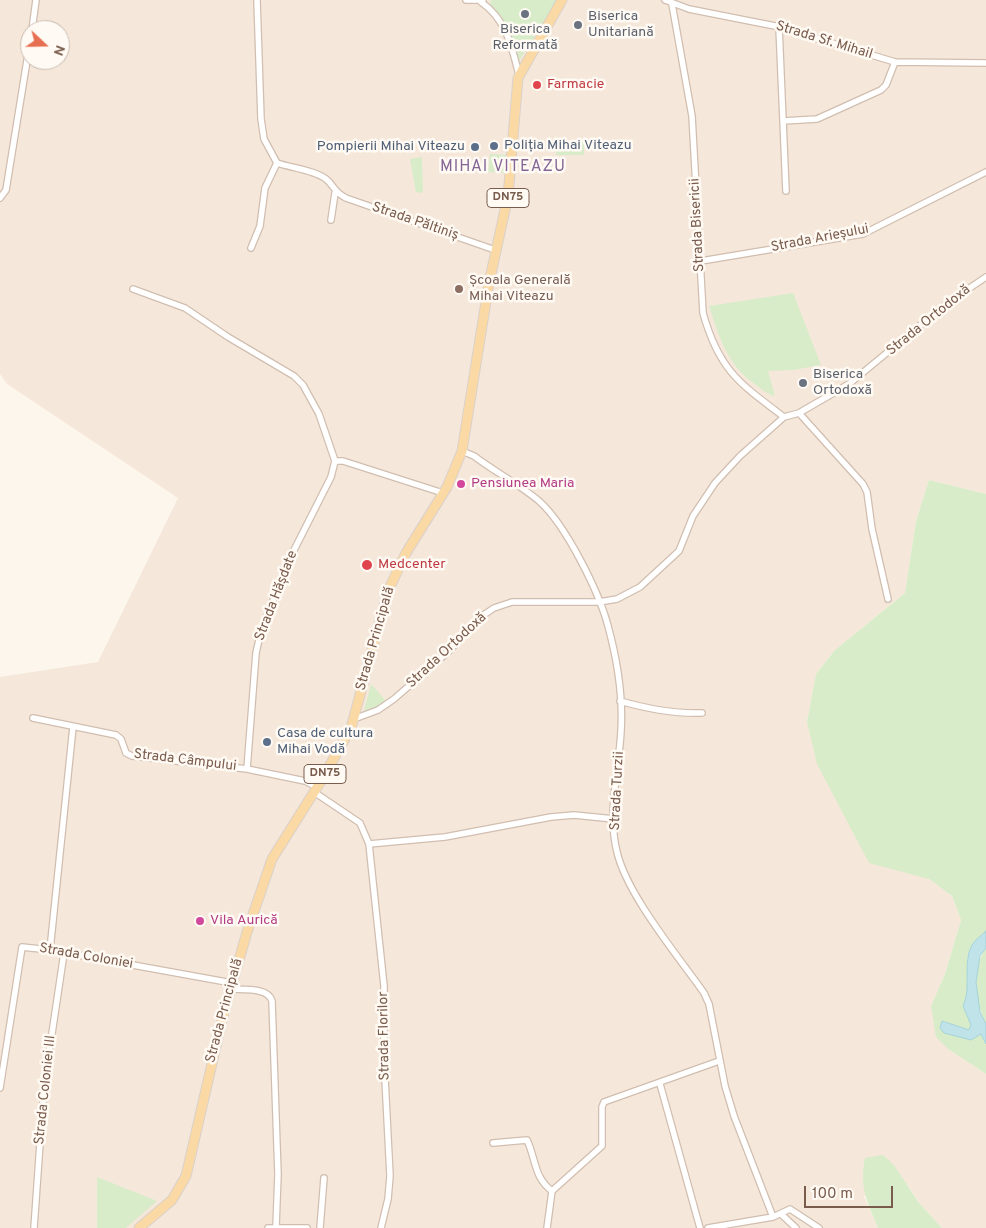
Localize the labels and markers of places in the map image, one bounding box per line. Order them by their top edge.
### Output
marker: Biserica Reformată [519,8,531,20]
place label: Biserica Unitariană [588,9,654,41]
marker: Biserica Unitariană [572,19,584,31]
place label: Biserica Reformată [492,22,558,54]
place label: Farmacie [547,77,604,93]
marker: Farmacie [531,79,543,91]
place label: Poliția Mihai Viteazu [504,138,632,154]
place label: Pompierii Mihai Viteazu [317,139,465,155]
marker: Poliția Mihai Viteazu [488,140,500,152]
marker: Pompierii Mihai Viteazu [469,141,481,153]
place label: Școala Generală Mihai Viteazu [469,273,571,306]
marker: Școala Generală Mihai Viteazu [453,283,465,295]
place label: Biserica Ortodoxă [813,367,872,400]
marker: Biserica Ortodoxă [797,377,809,389]
place label: Pensiunea Maria [471,476,574,492]
marker: Pensiunea Maria [455,478,467,490]
place label: Medcenter [378,557,446,573]
marker: Medcenter [360,558,374,572]
place label: Casa de cultura Mihai Vodă [277,726,373,759]
marker: Casa de cultura Mihai Vodă [261,736,273,748]
place label: Vila Aurică [210,913,278,929]
marker: Vila Aurică [194,915,206,927]

